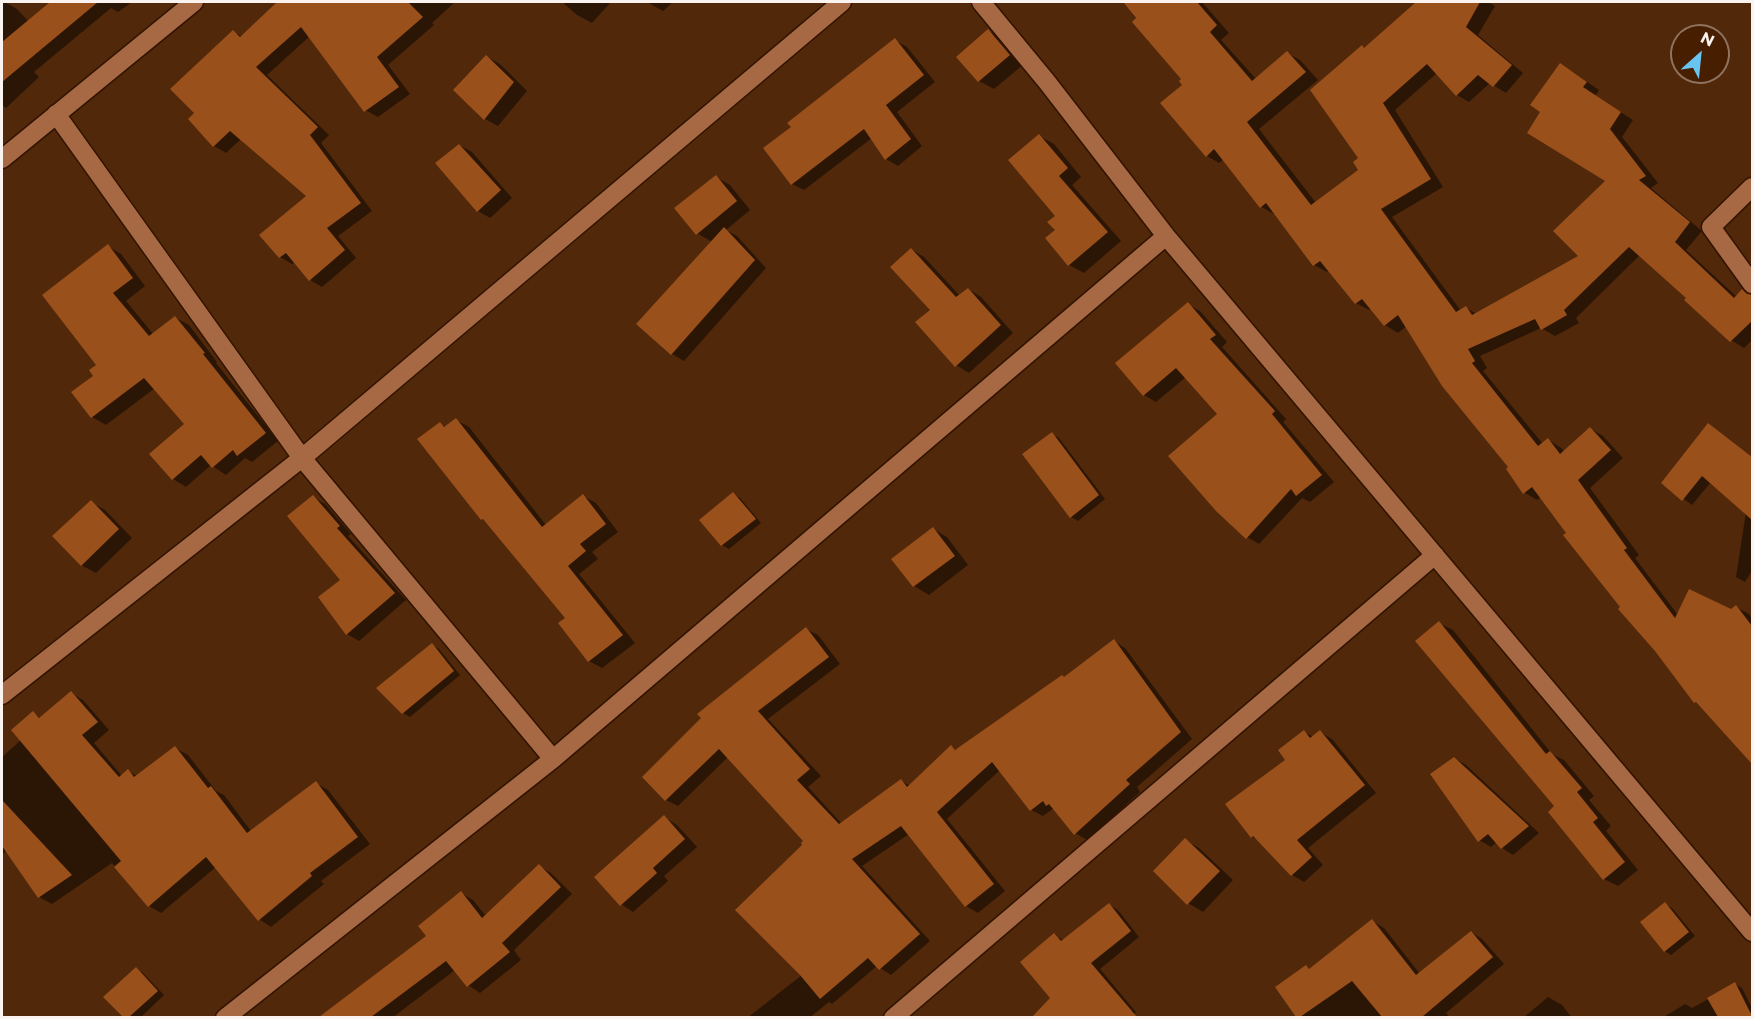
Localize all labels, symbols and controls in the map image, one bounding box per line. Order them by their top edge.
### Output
north arrow [1670,24,1730,84]
text: N [1697,28,1718,51]

